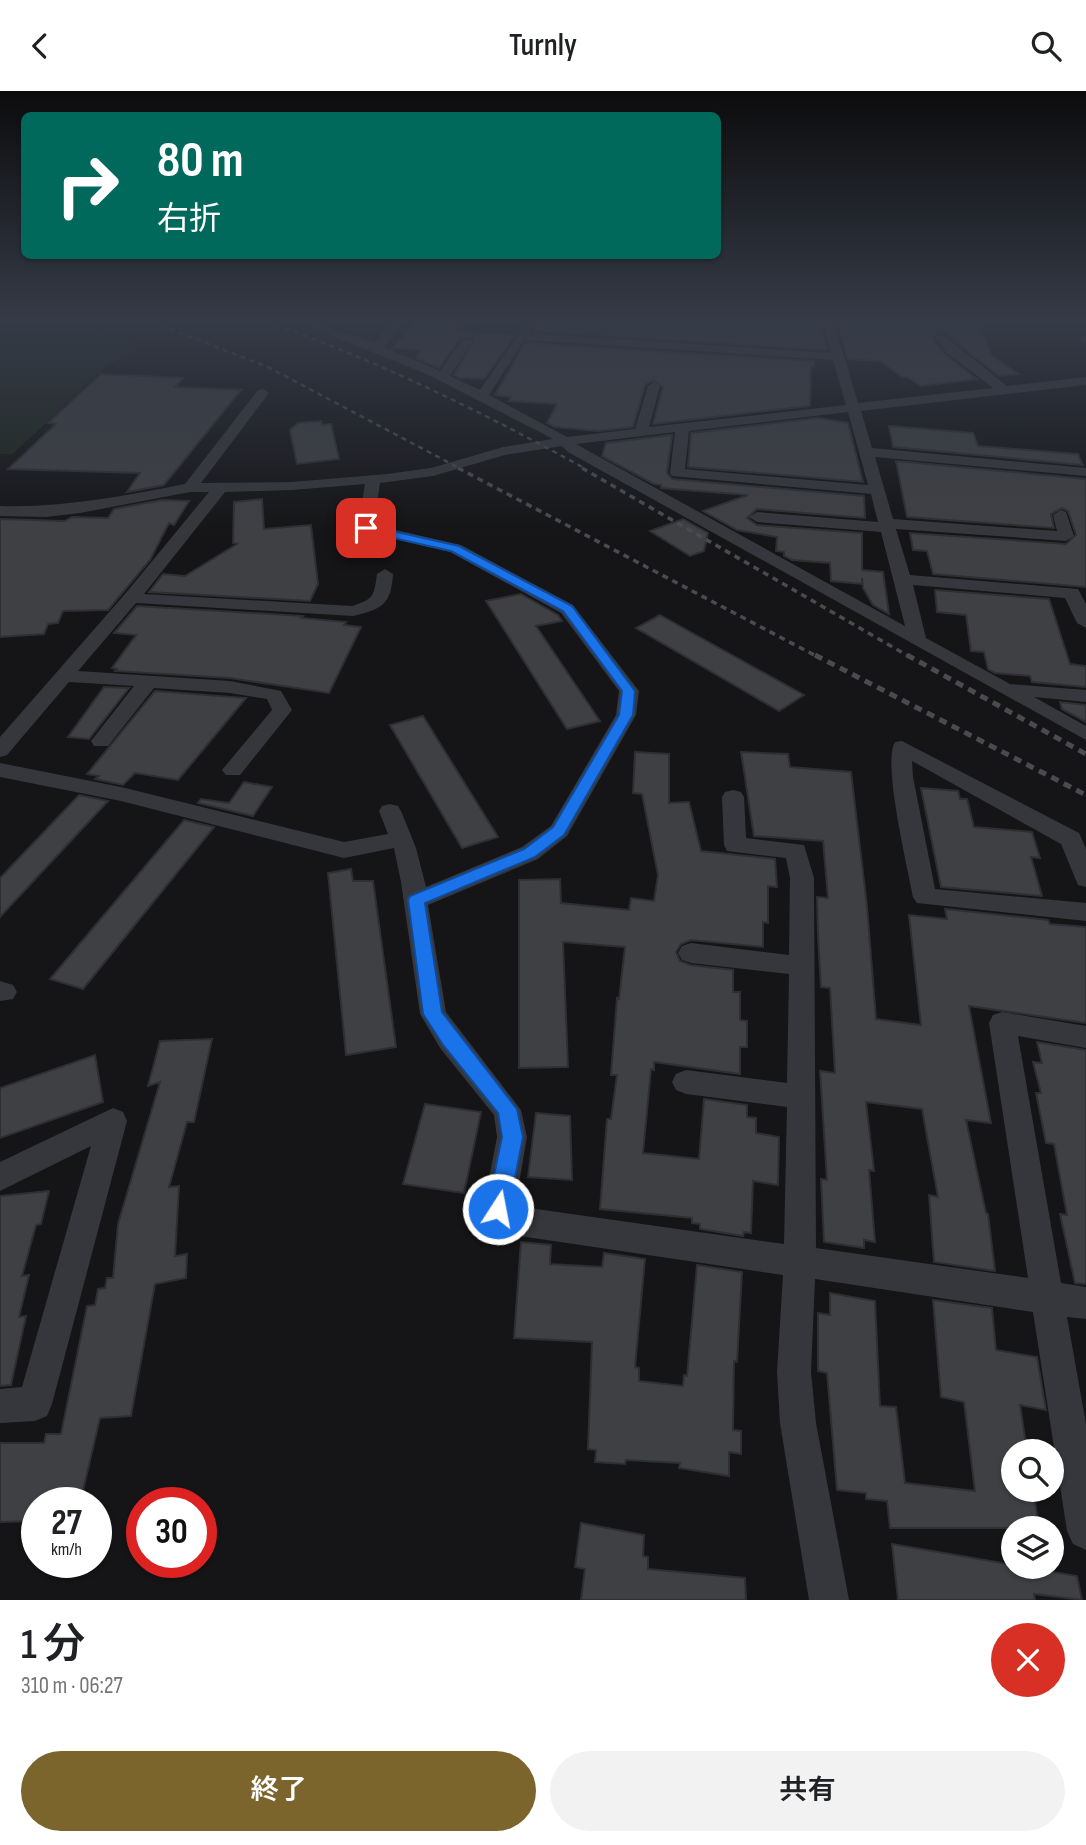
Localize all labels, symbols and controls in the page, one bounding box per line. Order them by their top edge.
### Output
text: Turnly [509,26,577,65]
icon: back [21,27,59,65]
icon: search [1027,27,1065,65]
text: 80 m [157,132,244,191]
icon: right [42,140,133,231]
text: 右折 [157,200,221,239]
pin [336,498,396,558]
icon: arrive [347,509,385,547]
position arrow [461,1172,535,1246]
map controls [1001,1439,1064,1579]
button: search [1001,1439,1064,1502]
speed limit sign: 30 [126,1487,217,1578]
text: 27 [51,1502,82,1545]
button: layers [1001,1516,1064,1579]
text: km/h [51,1539,82,1560]
text: 1 分 [21,1620,85,1671]
button: close [991,1623,1065,1697]
text: 310 m · 06:27 [21,1672,123,1700]
button: 終了 [21,1751,536,1831]
button: 共有 [550,1751,1065,1831]

